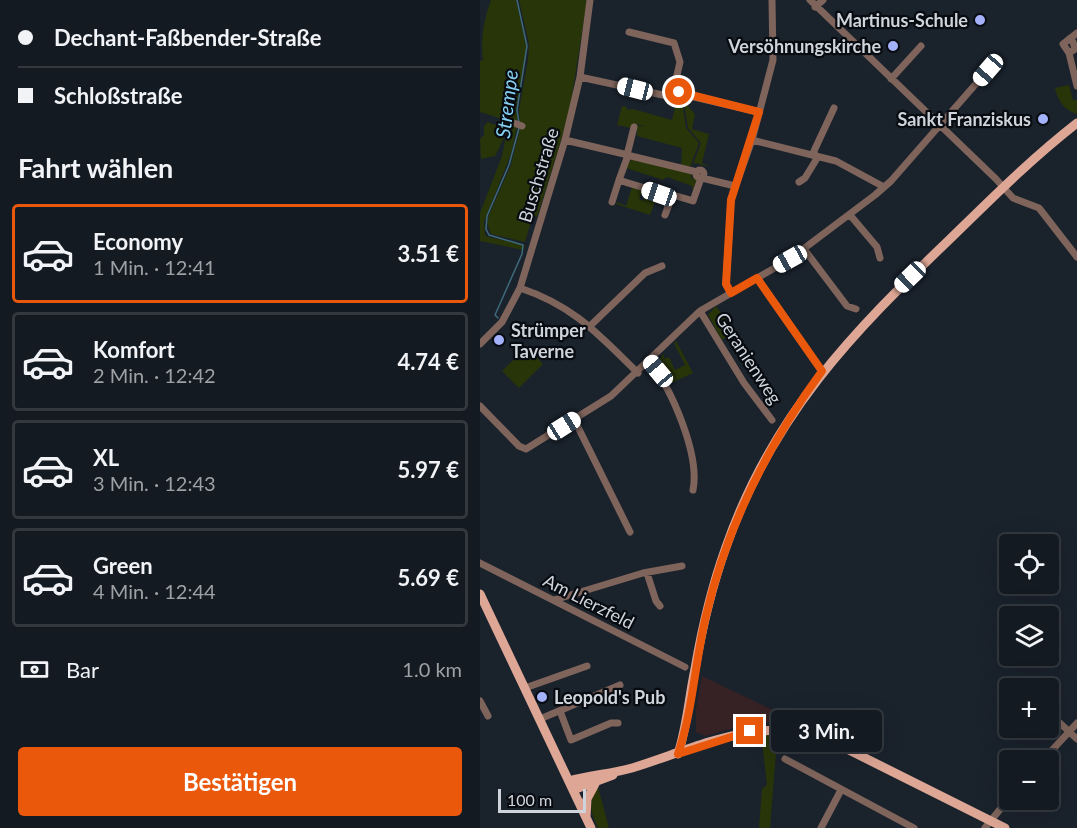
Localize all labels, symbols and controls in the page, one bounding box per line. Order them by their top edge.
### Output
place label: Martinus-Schule [836,9,968,31]
marker: Martinus-Schule [973,13,987,27]
text: Dechant-Faßbender-Straße [54,24,322,51]
place label: Versöhnungskirche [727,35,881,57]
marker: Versöhnungskirche [886,39,900,53]
car [969,51,1007,89]
water label: Strempe [490,68,522,140]
car [615,76,655,102]
route start [665,78,692,105]
text: Schloßstraße [54,82,182,109]
place label: Sankt Franziskus [897,108,1031,130]
marker: Sankt Franziskus [1036,112,1050,126]
street label: Buschstraße [513,125,563,225]
text: Fahrt wählen [18,151,173,184]
car [639,180,679,208]
icon: car [21,227,75,281]
text: Economy [93,228,183,255]
text: 3.51 € [397,240,459,267]
car [770,242,810,276]
text: 1 Min. · 12:41 [93,255,216,279]
car [891,258,929,296]
street label: Geranienweg [711,308,787,408]
place label: Strümper Taverne [511,319,586,362]
marker: Strümper Taverne [492,333,506,347]
icon: car [21,335,75,389]
text: Komfort [93,336,175,363]
text: 4.74 € [397,348,459,375]
car [640,351,676,391]
text: 2 Min. · 12:42 [93,363,216,387]
car [544,409,584,443]
icon: car [21,443,75,497]
text: XL [93,444,119,471]
text: 5.97 € [397,456,459,483]
text: 3 Min. · 12:43 [93,471,216,495]
map controls [999,534,1059,810]
button: locate [999,534,1059,594]
icon: car [21,551,75,605]
text: Green [93,552,153,579]
text: 5.69 € [397,564,459,591]
street label: Am Lierzfeld [540,569,638,633]
text: 4 Min. · 12:44 [93,579,216,603]
button: layers [999,606,1059,666]
icon: cash [18,653,51,686]
text: Bar [66,656,99,683]
text: 1.0 km [402,657,462,681]
button: + [999,678,1059,738]
place label: Leopold's Pub [554,686,665,708]
marker: Leopold's Pub [535,690,549,704]
callout: 3 Min. [771,710,882,752]
route end [736,717,763,744]
text: 3 Min. [798,719,855,743]
button: Bestätigen [18,747,462,816]
button: − [999,750,1059,810]
scale bar [498,786,586,814]
text: 100 m [507,790,552,809]

